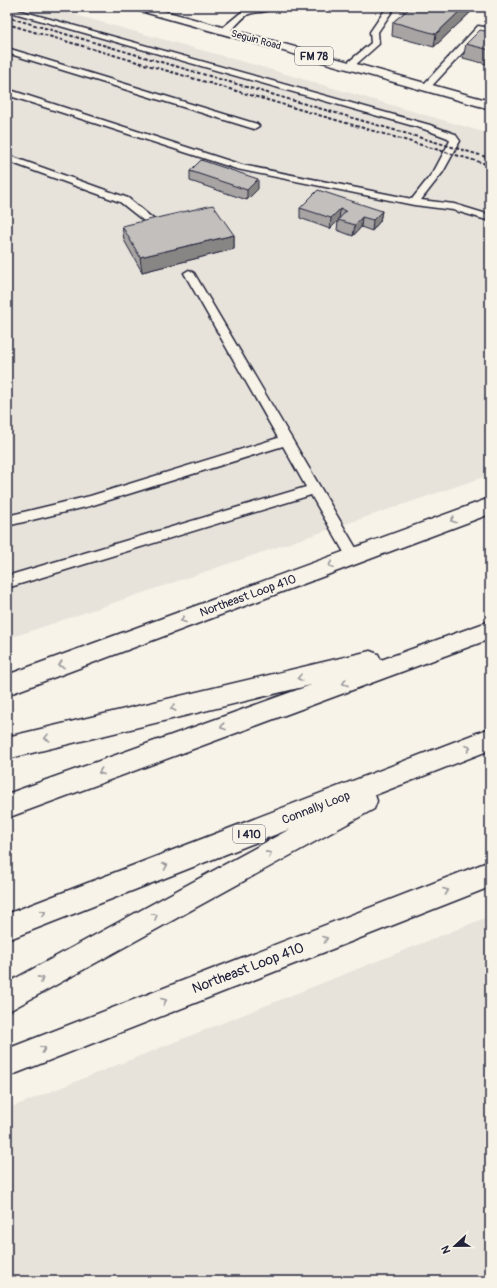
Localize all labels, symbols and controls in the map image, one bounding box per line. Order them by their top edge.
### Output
street label: Seguin Road [230,28,282,52]
road number: FM 78 [295,47,333,65]
one-way arrow [450,515,457,523]
one-way arrow [328,560,335,568]
street label: Northeast Loop 410 [198,572,298,620]
one-way arrow [180,615,187,623]
one-way arrow [58,660,65,668]
one-way arrow [297,673,303,681]
one-way arrow [342,678,349,686]
one-way arrow [170,703,177,712]
one-way arrow [220,723,227,731]
one-way arrow [44,734,50,742]
one-way arrow [465,744,472,752]
one-way arrow [97,767,104,775]
street label: Connally Loop [280,788,353,828]
road number: I 410 [233,825,265,843]
one-way arrow [265,851,272,858]
one-way arrow [161,863,168,871]
one-way arrow [442,888,449,896]
one-way arrow [40,910,47,918]
one-way arrow [151,914,158,921]
one-way arrow [321,935,328,943]
street label: Northeast Loop 410 [190,939,306,997]
one-way arrow [37,977,44,984]
one-way arrow [161,998,168,1006]
one-way arrow [40,1045,47,1053]
north arrow [435,1226,475,1266]
text: N [439,1243,454,1255]

